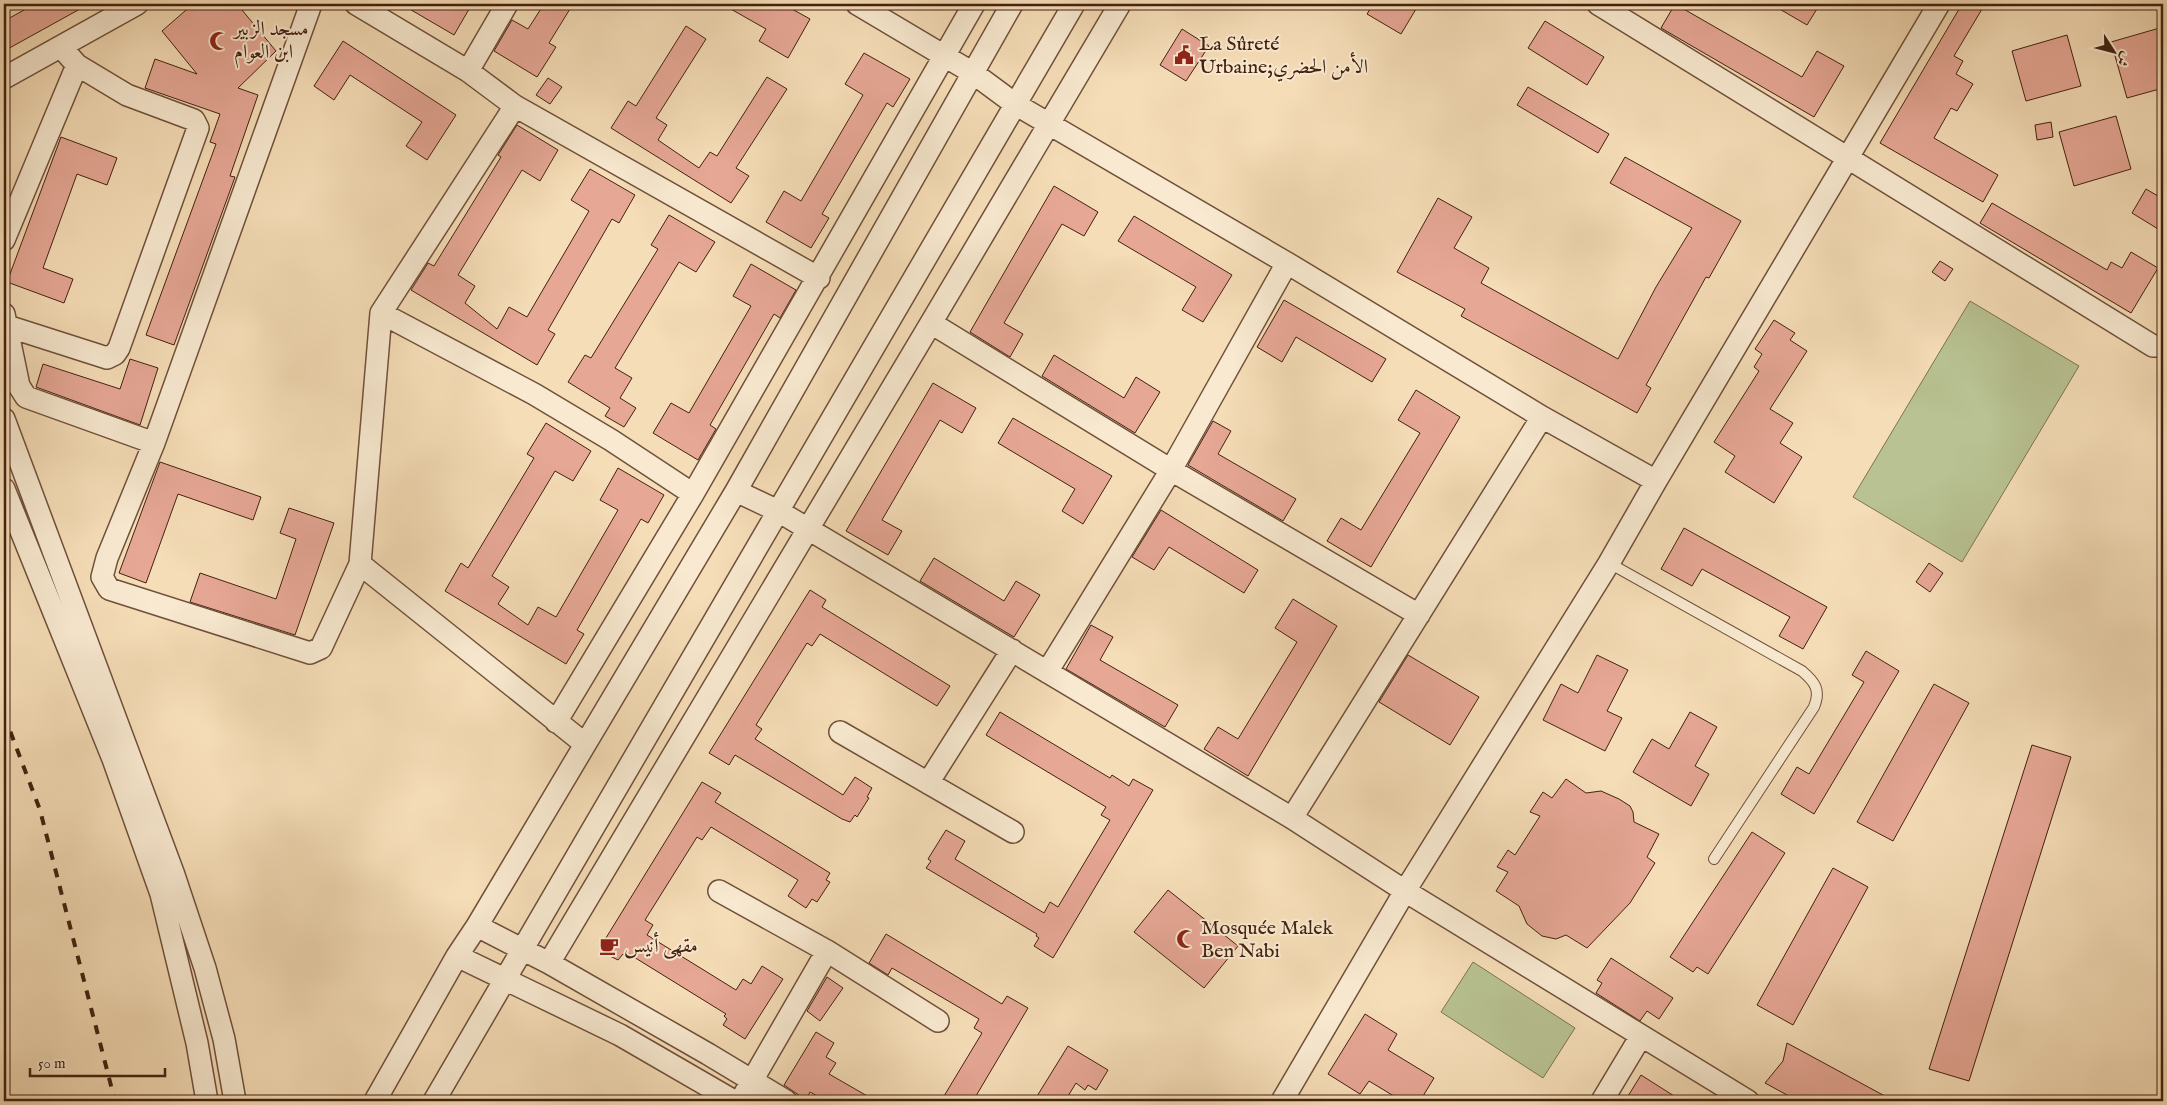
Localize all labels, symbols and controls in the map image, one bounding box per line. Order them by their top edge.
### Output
place label: مسجد الزبير ابن العوام [232,17,309,69]
north arrow [2090,28,2140,78]
mosque icon: مسجد الزبير ابن العوام [208,30,230,52]
place label: La Sûreté Urbaine;الأمن الحضري [1199,32,1368,82]
public building icon: La Sûreté Urbaine;الأمن الحضري [1173,44,1195,66]
text: ش [2112,48,2135,70]
place label: Mosquée Malek Ben Nabi [1201,916,1333,964]
mosque icon: Mosquée Malek Ben Nabi [1175,928,1197,950]
place label: مقهى أنيس [624,931,698,959]
cafe icon: مقهى أنيس [598,935,620,957]
scale bar [30,1045,165,1077]
text: 50 m [38,1054,66,1073]

